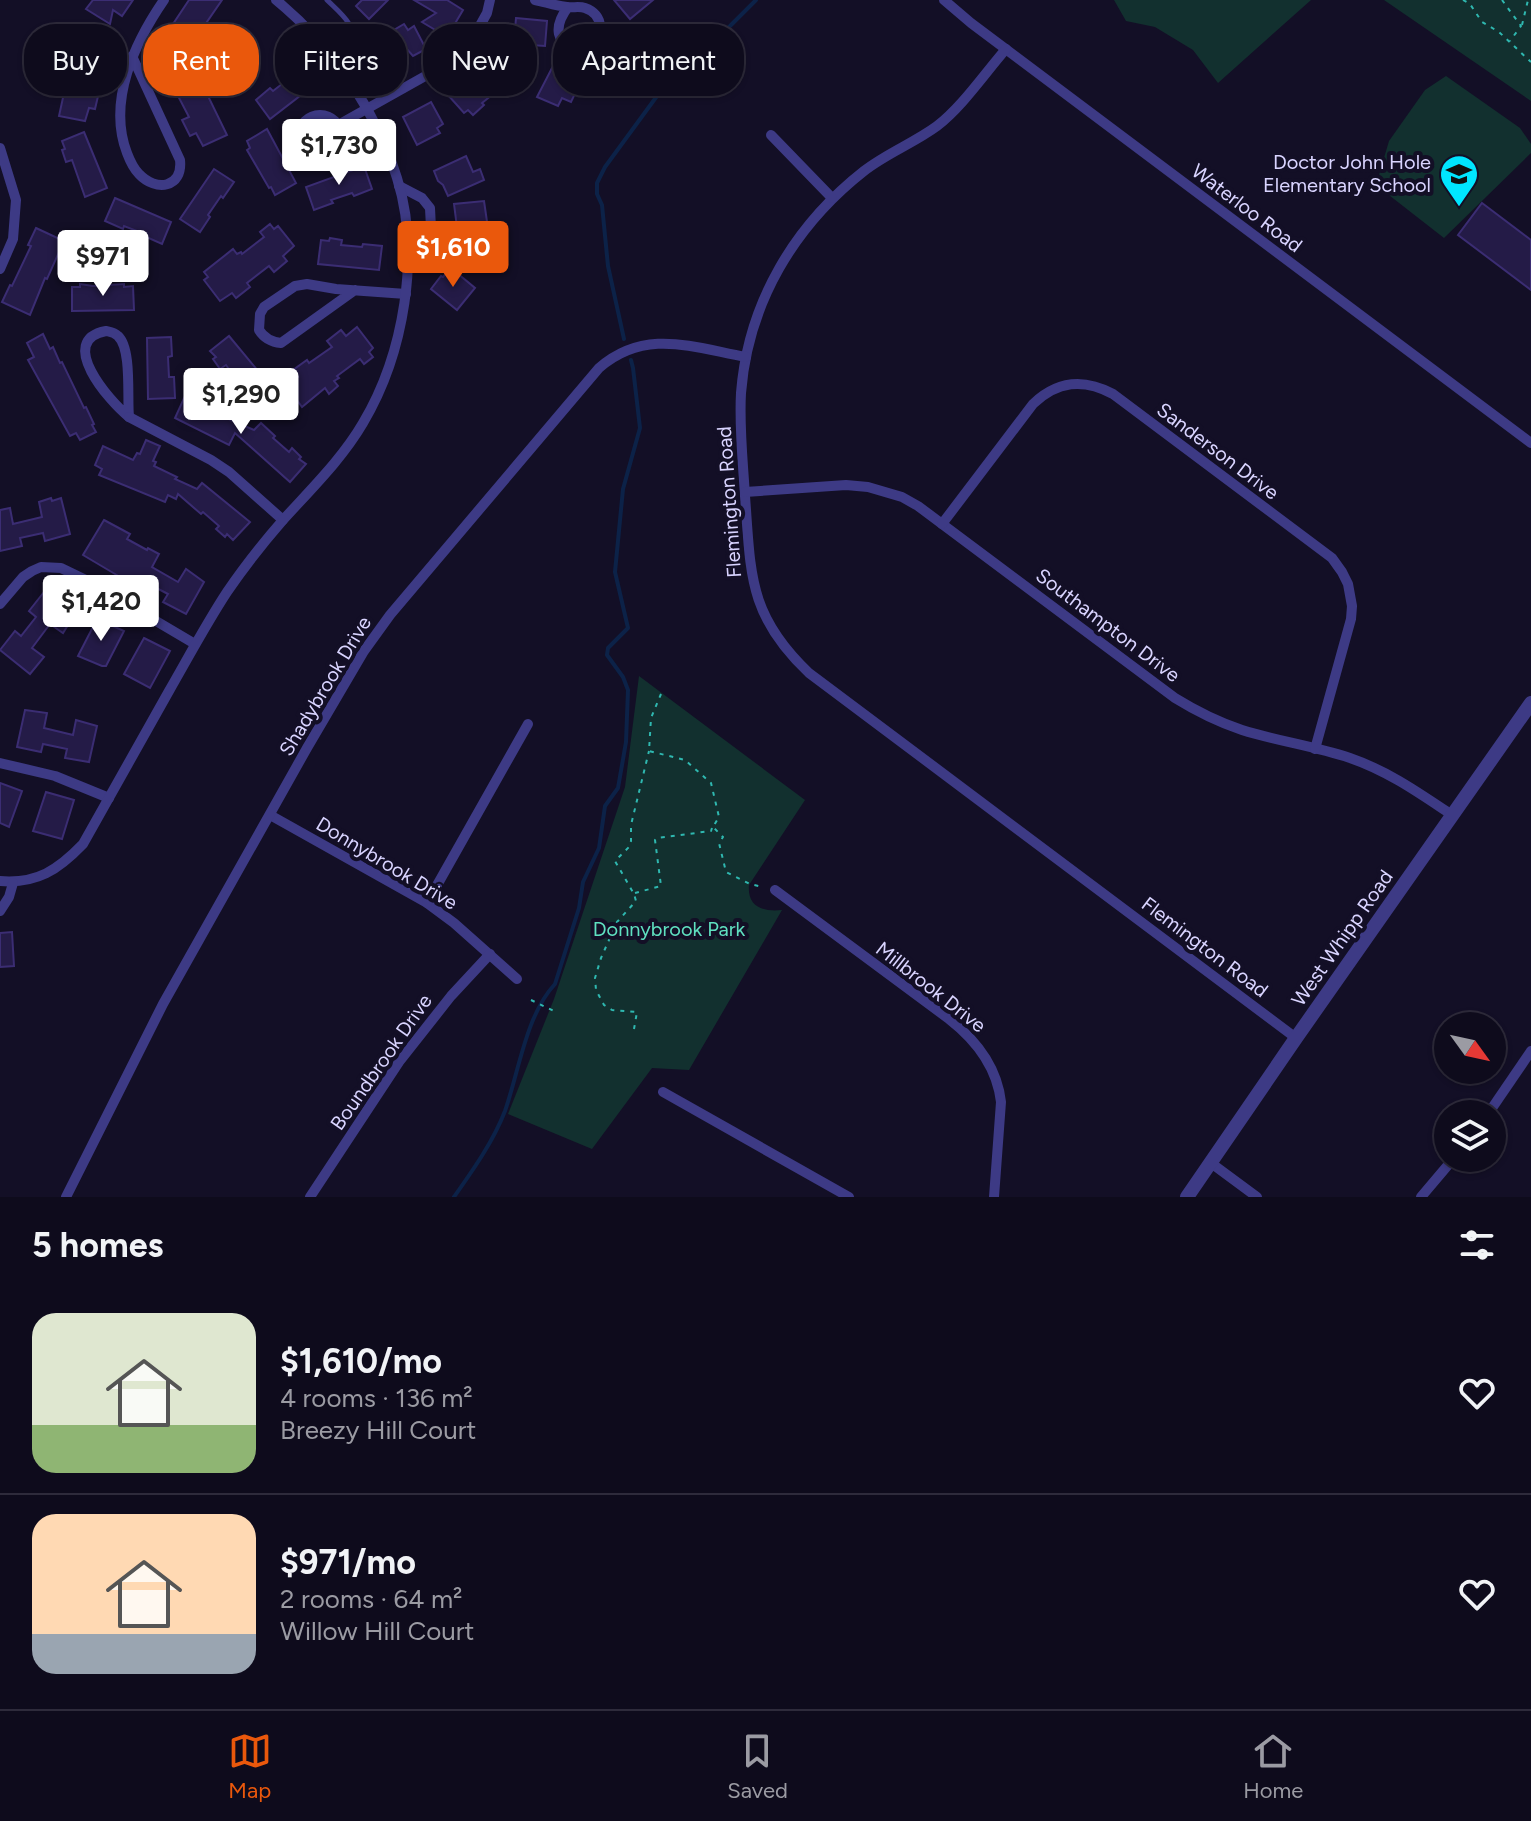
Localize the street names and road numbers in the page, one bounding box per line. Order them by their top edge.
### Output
street label: Waterloo Road [1187,159,1307,257]
street label: Sanderson Drive [1152,397,1284,505]
street label: Flemington Road [712,425,746,579]
street label: Southampton Drive [1031,563,1185,687]
street label: Shadybrook Drive [274,612,376,760]
street label: Donnybrook Drive [312,811,462,915]
street label: West Whipp Road [1286,865,1398,1011]
street label: Flemington Road [1137,892,1273,1002]
street label: Millbrook Drive [871,937,991,1037]
street label: Boundbrook Drive [325,989,437,1135]

